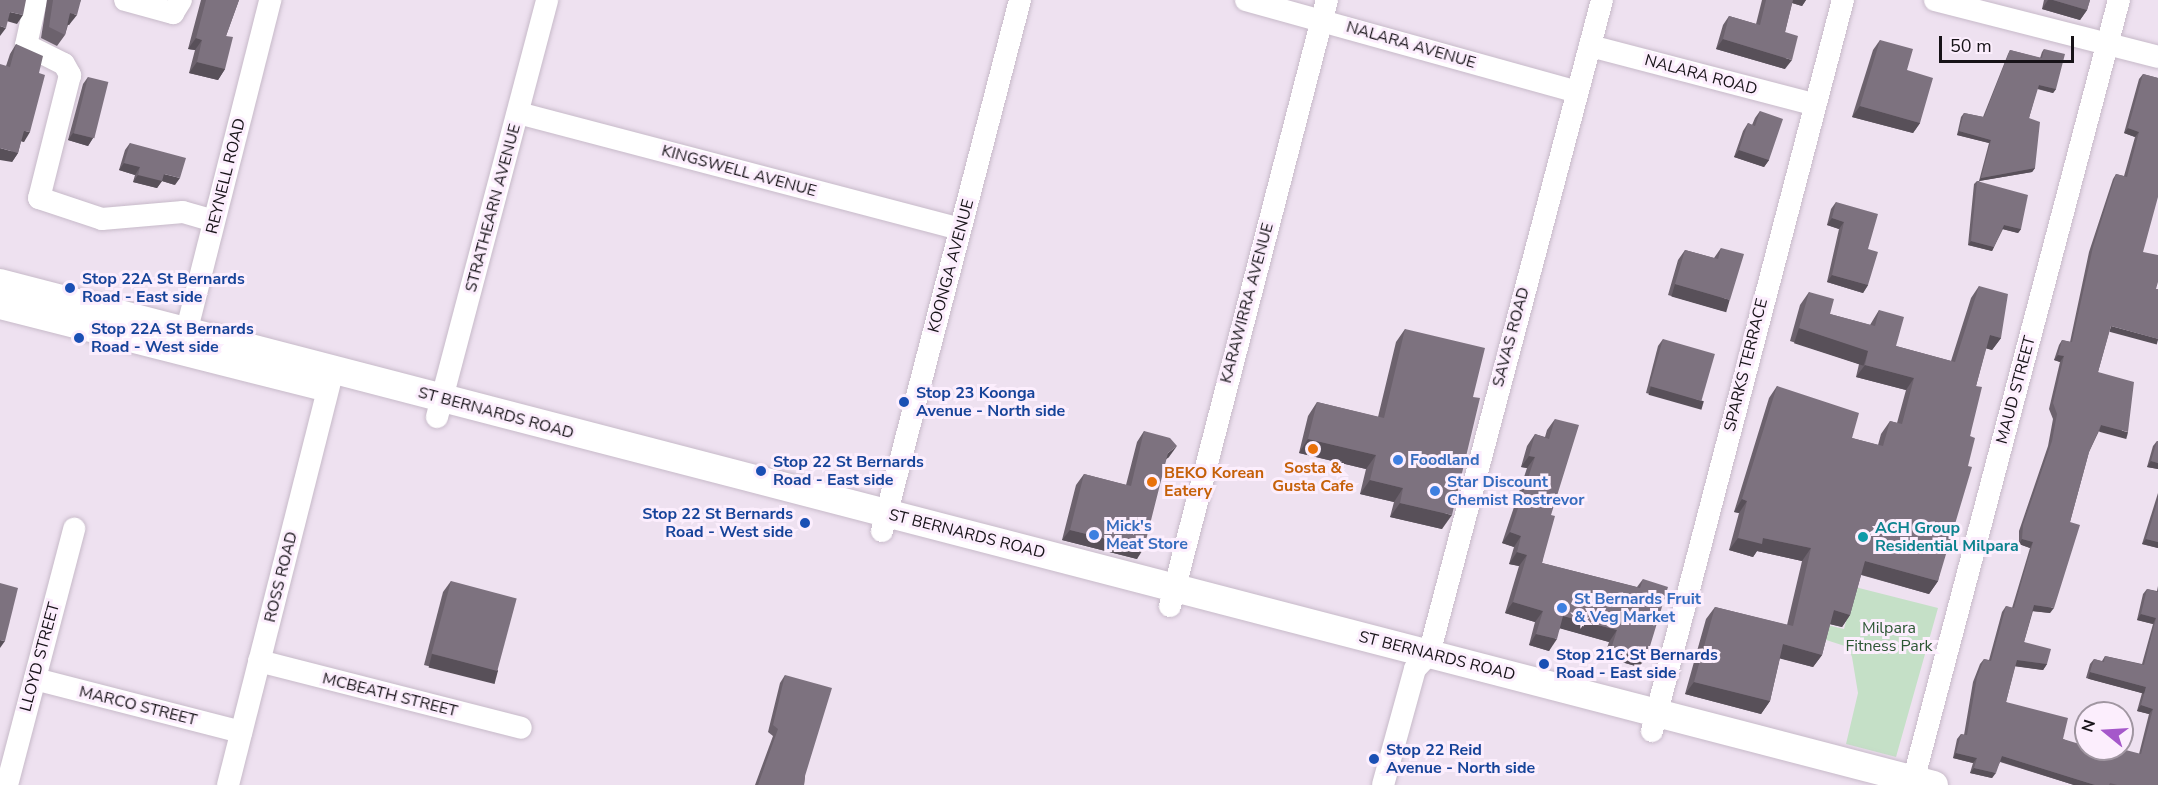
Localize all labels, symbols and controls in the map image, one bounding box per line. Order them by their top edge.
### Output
street label: NALARA AVENUE [1344,17,1478,73]
scale bar [1942,24,2077,62]
text: 50 m [1950,34,1992,58]
street label: NALARA ROAD [1642,51,1760,99]
street label: REYNELL ROAD [202,116,250,236]
street label: STRATHEARN AVENUE [461,122,525,294]
street label: KINGSWELL AVENUE [659,141,819,201]
street label: KOONGA AVENUE [924,197,978,335]
street label: KARAWIRRA AVENUE [1216,221,1278,385]
place label: Stop 22A St Bernards Road - East side [82,269,245,307]
marker: Stop 22A St Bernards Road - East side [63,281,77,295]
street label: SAVAS ROAD [1488,285,1534,389]
street label: SPARKS TERRACE [1720,296,1772,434]
place label: Stop 22A St Bernards Road - West side [91,319,254,357]
marker: Stop 22A St Bernards Road - West side [72,331,86,345]
street label: MAUD STREET [1992,334,2040,446]
street label: ST BERNARDS ROAD [416,383,576,443]
place label: Stop 23 Koonga Avenue - North side [916,383,1065,421]
marker: Stop 23 Koonga Avenue - North side [897,395,911,409]
marker: Sosta & Gusta Cafe [1306,442,1320,456]
place label: Foodland [1410,450,1480,470]
place label: Stop 22 St Bernards Road - East side [773,452,924,490]
marker: Foodland [1391,453,1405,467]
place label: Sosta & Gusta Cafe [1272,458,1354,496]
place label: BEKO Korean Eatery [1164,463,1264,501]
marker: Stop 22 St Bernards Road - East side [754,464,768,478]
place label: Star Discount Chemist Rostrevor [1447,472,1585,510]
marker: BEKO Korean Eatery [1145,475,1159,489]
marker: Star Discount Chemist Rostrevor [1428,484,1442,498]
place label: Stop 22 St Bernards Road - West side [642,504,793,542]
street label: ST BERNARDS ROAD [887,505,1047,563]
marker: Stop 22 St Bernards Road - West side [798,516,812,530]
place label: Mick's Meat Store [1106,516,1188,554]
place label: ACH Group Residential Milpara [1875,518,2019,556]
marker: Mick's Meat Store [1087,528,1101,542]
street label: ROSS ROAD [260,530,302,624]
marker: ACH Group Residential Milpara [1856,530,1870,544]
place label: St Bernards Fruit & Veg Market [1574,589,1701,627]
street label: LLOYD STREET [16,600,64,714]
marker: St Bernards Fruit & Veg Market [1555,601,1569,615]
park label: Milpara Fitness Park [1845,618,1933,656]
street label: ST BERNARDS ROAD [1357,627,1517,685]
place label: Stop 21C St Bernards Road - East side [1556,645,1718,683]
marker: Stop 21C St Bernards Road - East side [1537,657,1551,671]
street label: MCBEATH STREET [320,669,460,721]
street label: MARCO STREET [77,682,199,730]
north arrow [2074,701,2134,761]
text: N [2076,717,2101,735]
place label: Stop 22 Reid Avenue - North side [1386,740,1535,778]
marker: Stop 22 Reid Avenue - North side [1367,752,1381,766]

